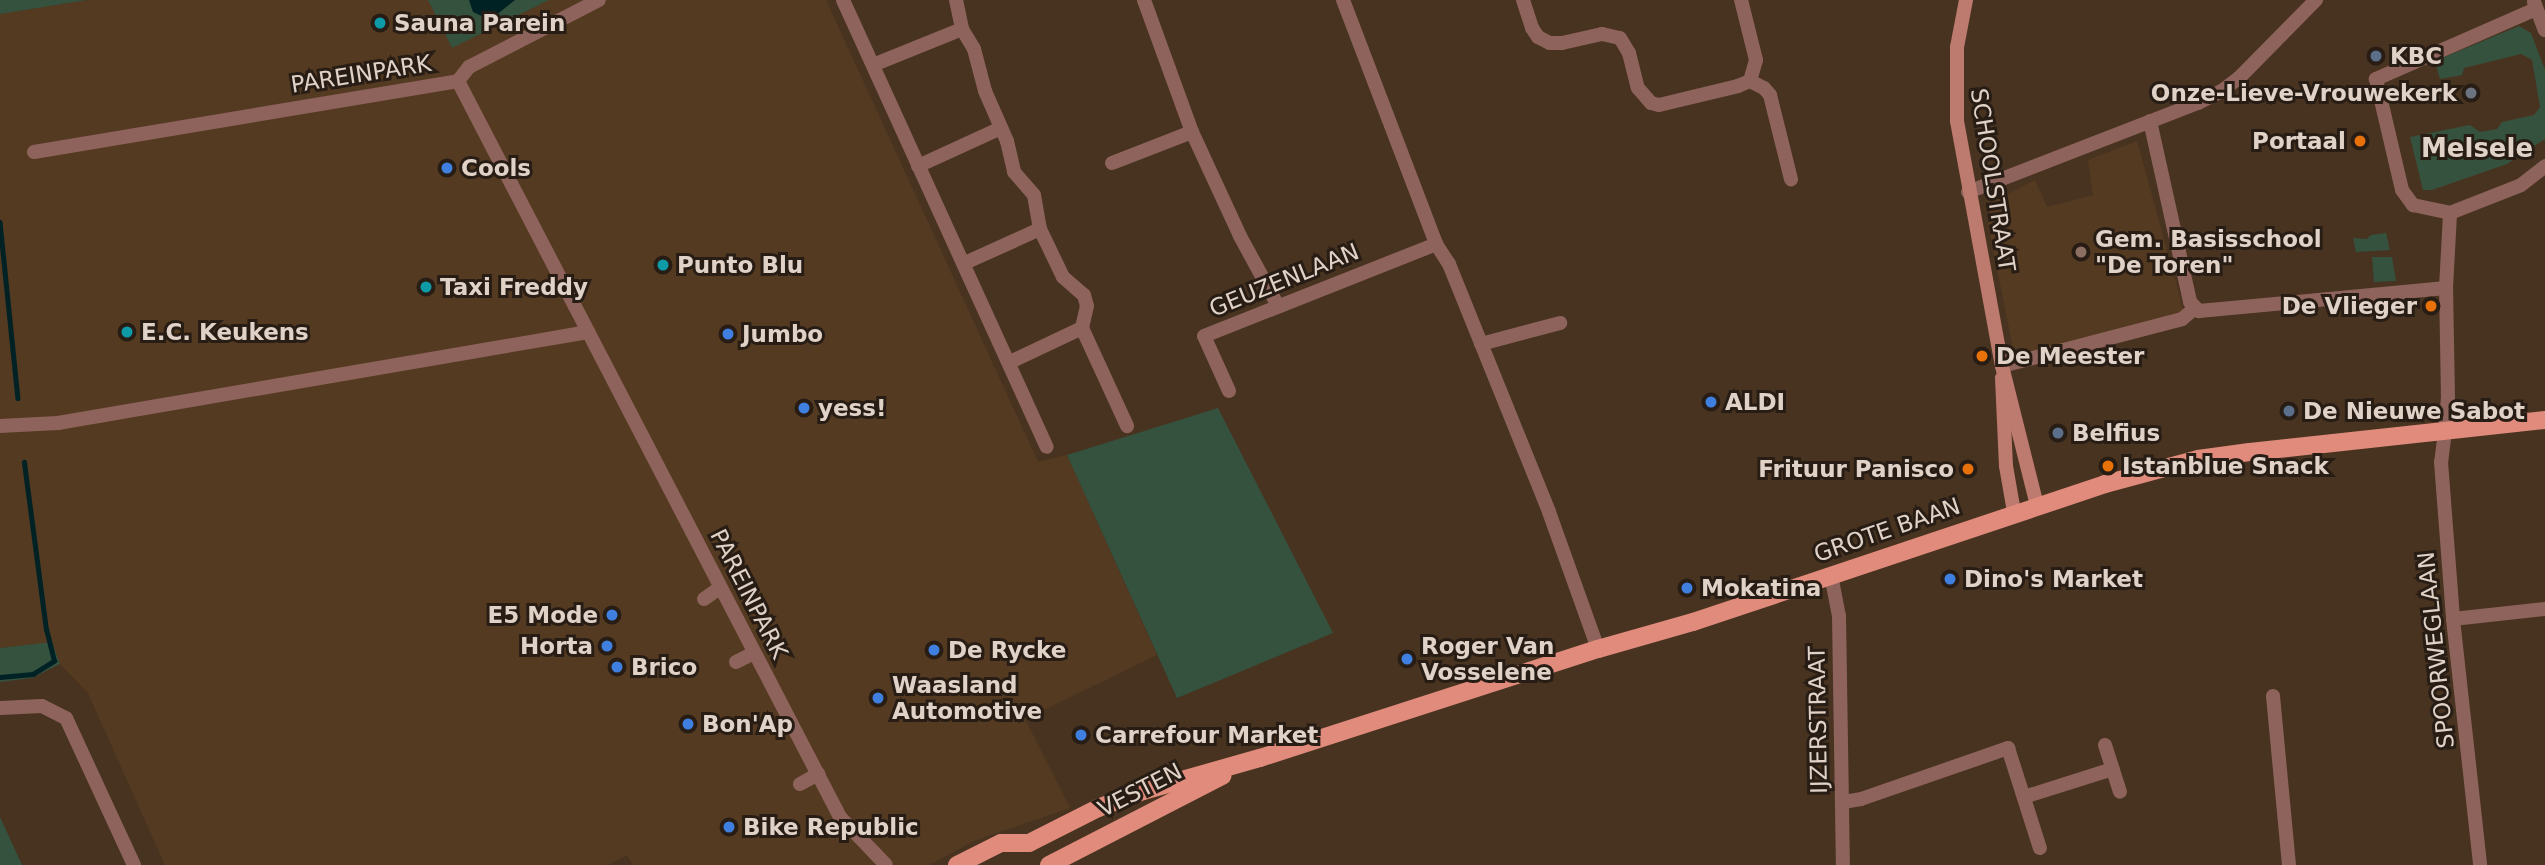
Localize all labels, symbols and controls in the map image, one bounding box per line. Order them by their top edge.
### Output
place label: Sauna Parein [394,9,565,37]
marker: Sauna Parein [372,15,388,31]
place label: KBC [2390,42,2442,70]
marker: KBC [2368,48,2384,64]
street label: PAREINPARK [289,49,433,99]
place label: Onze-Lieve-Vrouwekerk [2151,79,2457,107]
marker: Onze-Lieve-Vrouwekerk [2463,85,2479,101]
street label: SCHOOLSTRAAT [1965,86,2021,274]
place label: Portaal [2252,127,2346,155]
marker: Portaal [2352,133,2368,149]
district label: Melsele [2421,133,2533,165]
place label: Cools [461,154,531,182]
marker: Cools [439,160,455,176]
place label: Gem. Basisschool "De Toren" [2095,225,2322,279]
street label: GEUZENLAAN [1205,237,1363,323]
marker: Gem. Basisschool "De Toren" [2073,244,2089,260]
place label: Punto Blu [677,251,803,279]
marker: Punto Blu [655,257,671,273]
place label: Taxi Freddy [440,273,588,301]
marker: Taxi Freddy [418,279,434,295]
place label: De Vlieger [2282,292,2417,320]
marker: De Vlieger [2423,298,2439,314]
place label: E.C. Keukens [141,318,309,346]
place label: Jumbo [742,320,823,348]
marker: E.C. Keukens [119,324,135,340]
marker: Jumbo [720,326,736,342]
place label: De Meester [1996,342,2144,370]
marker: De Meester [1974,348,1990,364]
place label: ALDI [1725,388,1785,416]
place label: yess! [818,394,886,422]
marker: ALDI [1703,394,1719,410]
place label: De Nieuwe Sabot [2303,397,2525,425]
marker: yess! [796,400,812,416]
marker: De Nieuwe Sabot [2281,403,2297,419]
place label: Belfius [2072,419,2160,447]
marker: Belfius [2050,425,2066,441]
place label: Istanblue Snack [2122,452,2329,480]
place label: Frituur Panisco [1758,455,1954,483]
marker: Istanblue Snack [2100,458,2116,474]
marker: Frituur Panisco [1960,461,1976,477]
street label: GROTE BAAN [1810,492,1964,568]
street label: PAREINPARK [705,525,793,663]
street label: SPOORWEGLAAN [2412,550,2460,750]
place label: Dino's Market [1964,565,2143,593]
marker: Dino's Market [1942,571,1958,587]
place label: Mokatina [1701,574,1821,602]
marker: Mokatina [1679,580,1695,596]
place label: E5 Mode [488,601,598,629]
marker: E5 Mode [604,607,620,623]
place label: Horta [520,632,593,660]
place label: Roger Van Vosselene [1421,632,1554,686]
place label: De Rycke [948,636,1066,664]
marker: Horta [599,638,615,654]
marker: De Rycke [926,642,942,658]
street label: IJZERSTRAAT [1803,646,1833,794]
marker: Roger Van Vosselene [1399,651,1415,667]
place label: Brico [631,653,697,681]
marker: Brico [609,659,625,675]
place label: Waasland Automotive [892,671,1042,725]
marker: Waasland Automotive [870,690,886,706]
place label: Bon'Ap [702,710,793,738]
marker: Bon'Ap [680,716,696,732]
place label: Carrefour Market [1095,721,1318,749]
marker: Carrefour Market [1073,727,1089,743]
street label: VESTEN [1093,757,1187,823]
place label: Bike Republic [743,813,919,841]
marker: Bike Republic [721,819,737,835]

